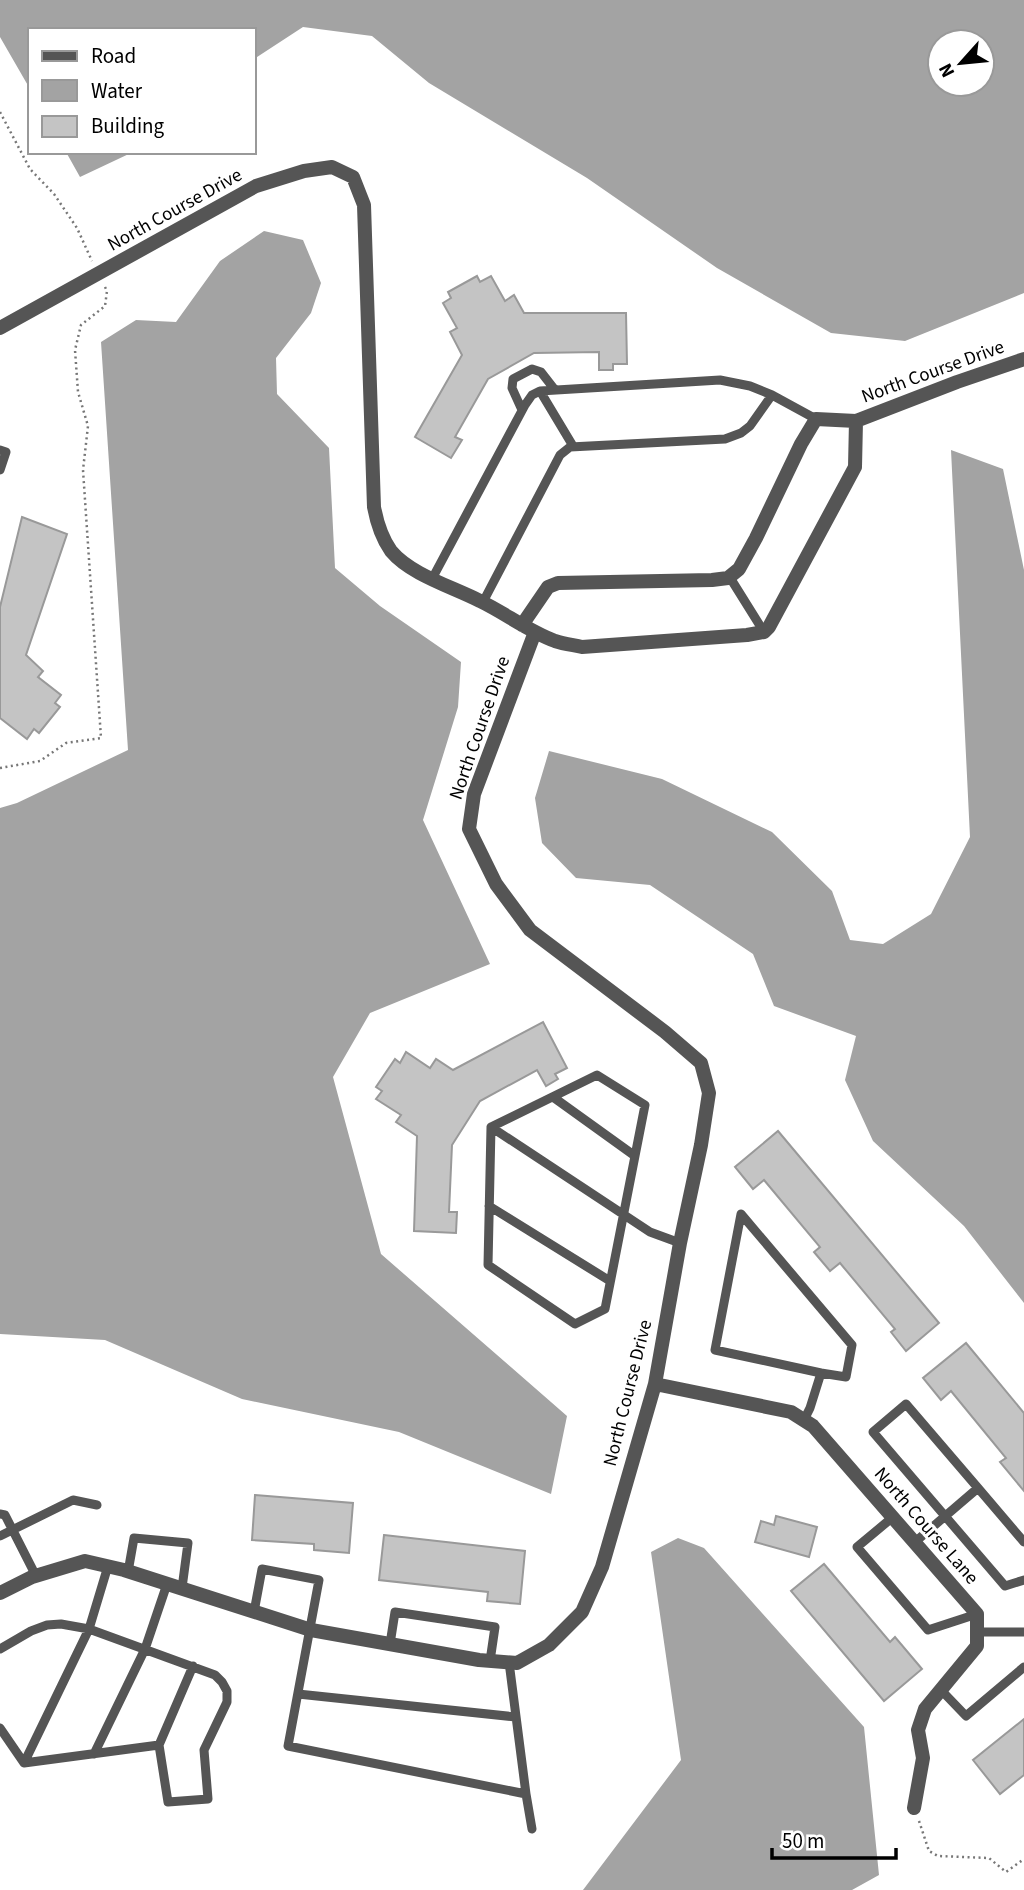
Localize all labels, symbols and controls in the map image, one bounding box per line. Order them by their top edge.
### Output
legend [28,28,256,154]
north arrow [926,28,996,98]
text: Road [91,41,136,71]
text: N [932,58,962,82]
text: Water [91,76,143,106]
text: Building [91,111,165,141]
street label: North Course Drive [103,162,247,258]
street label: North Course Drive [858,334,1008,410]
street label: North Course Drive [443,653,517,803]
street label: North Course Drive [597,1317,659,1469]
street label: North Course Lane [867,1461,985,1591]
scale bar [772,1816,896,1860]
text: 50 m [782,1826,824,1856]

